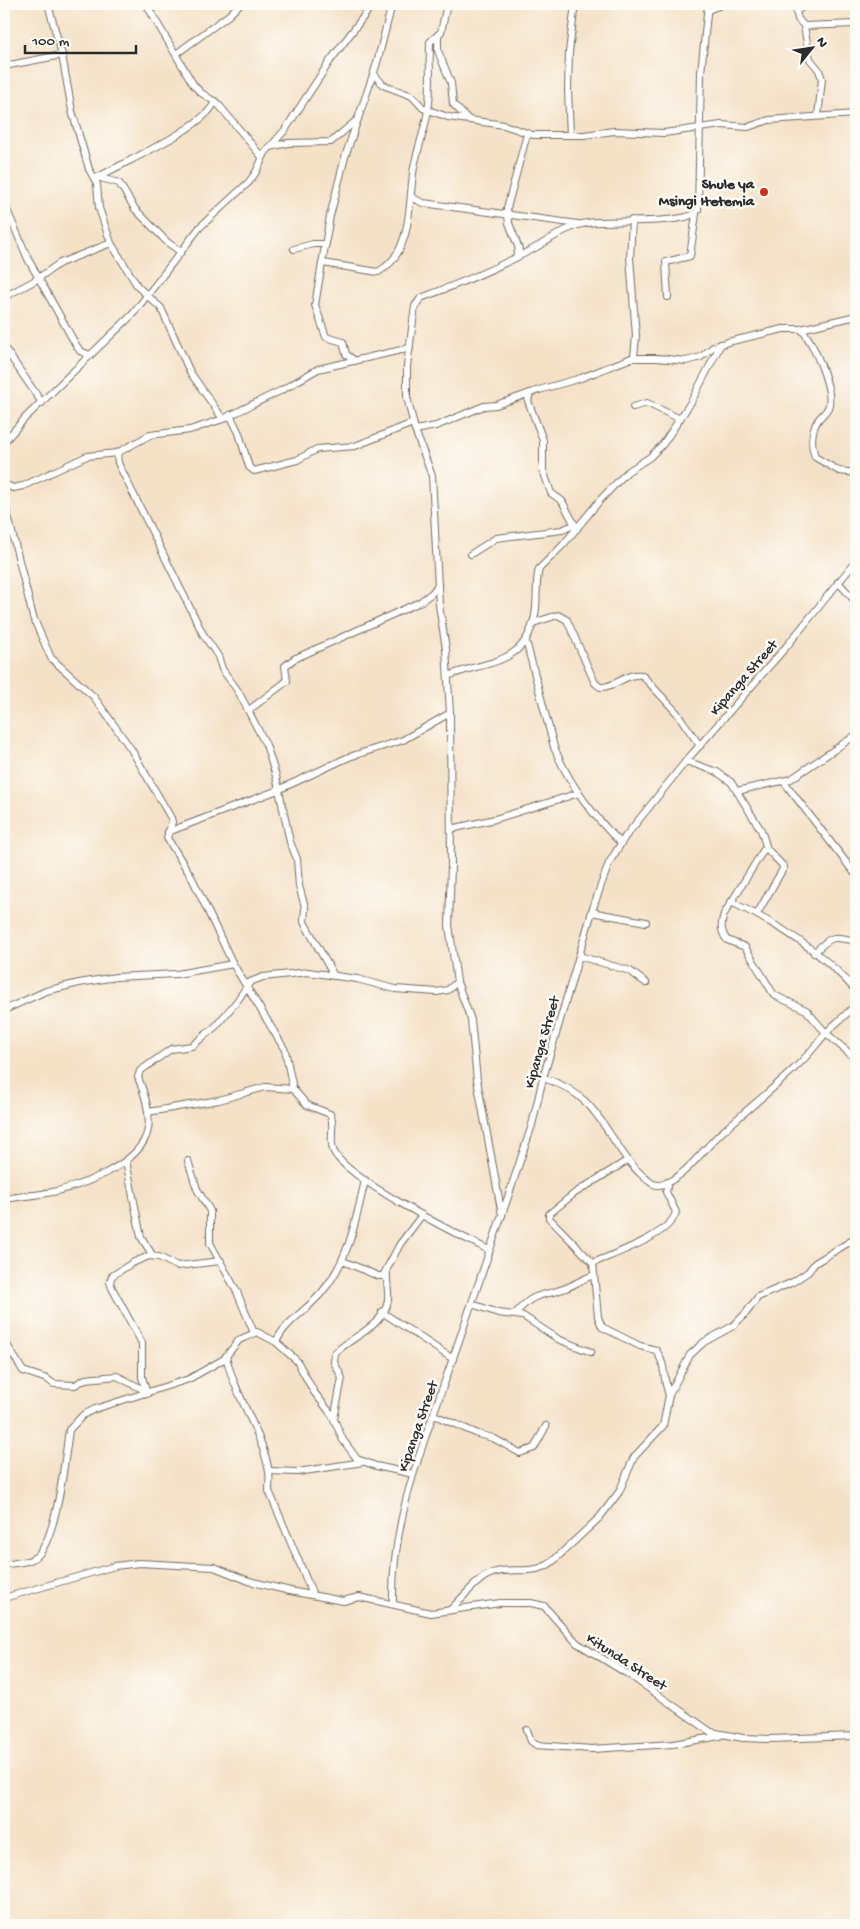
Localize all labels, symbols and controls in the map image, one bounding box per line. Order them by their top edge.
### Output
scale bar [25,22,136,54]
north arrow [788,22,838,72]
text: 100 m [31,33,70,51]
text: N [811,35,831,51]
place label: Shule ya Msingi Itetemia [659,176,755,211]
marker: Shule ya Msingi Itetemia [758,186,770,198]
street label: Kipanga Street [707,635,784,720]
street label: Kipanga Street [521,993,565,1091]
street label: Kipanga Street [395,1377,443,1474]
street label: Kitunda Street [582,1630,671,1696]

